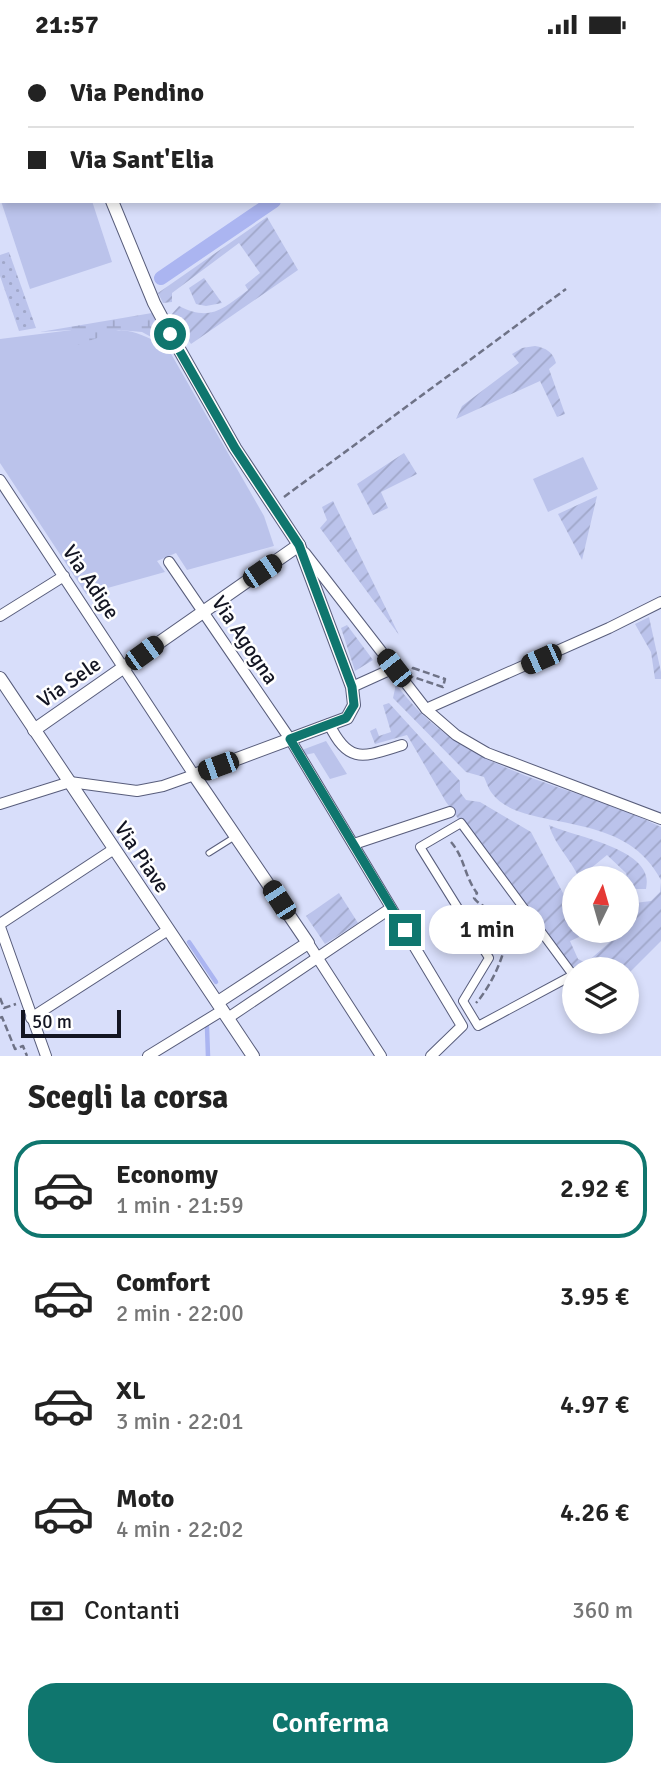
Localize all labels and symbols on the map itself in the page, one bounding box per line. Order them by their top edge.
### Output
route start [154,318,186,350]
street label: Via Adige [57,540,125,624]
car [239,551,286,591]
street label: Via Agogna [206,591,284,689]
car [121,632,168,674]
car [518,641,565,677]
car [373,645,416,691]
street label: Via Sele [32,651,106,713]
car [195,749,242,783]
street label: Via Piave [109,816,175,898]
north arrow [562,866,639,943]
car [259,877,300,923]
callout: 1 min [430,905,545,955]
route end [389,914,421,946]
scale bar [21,1007,121,1039]

